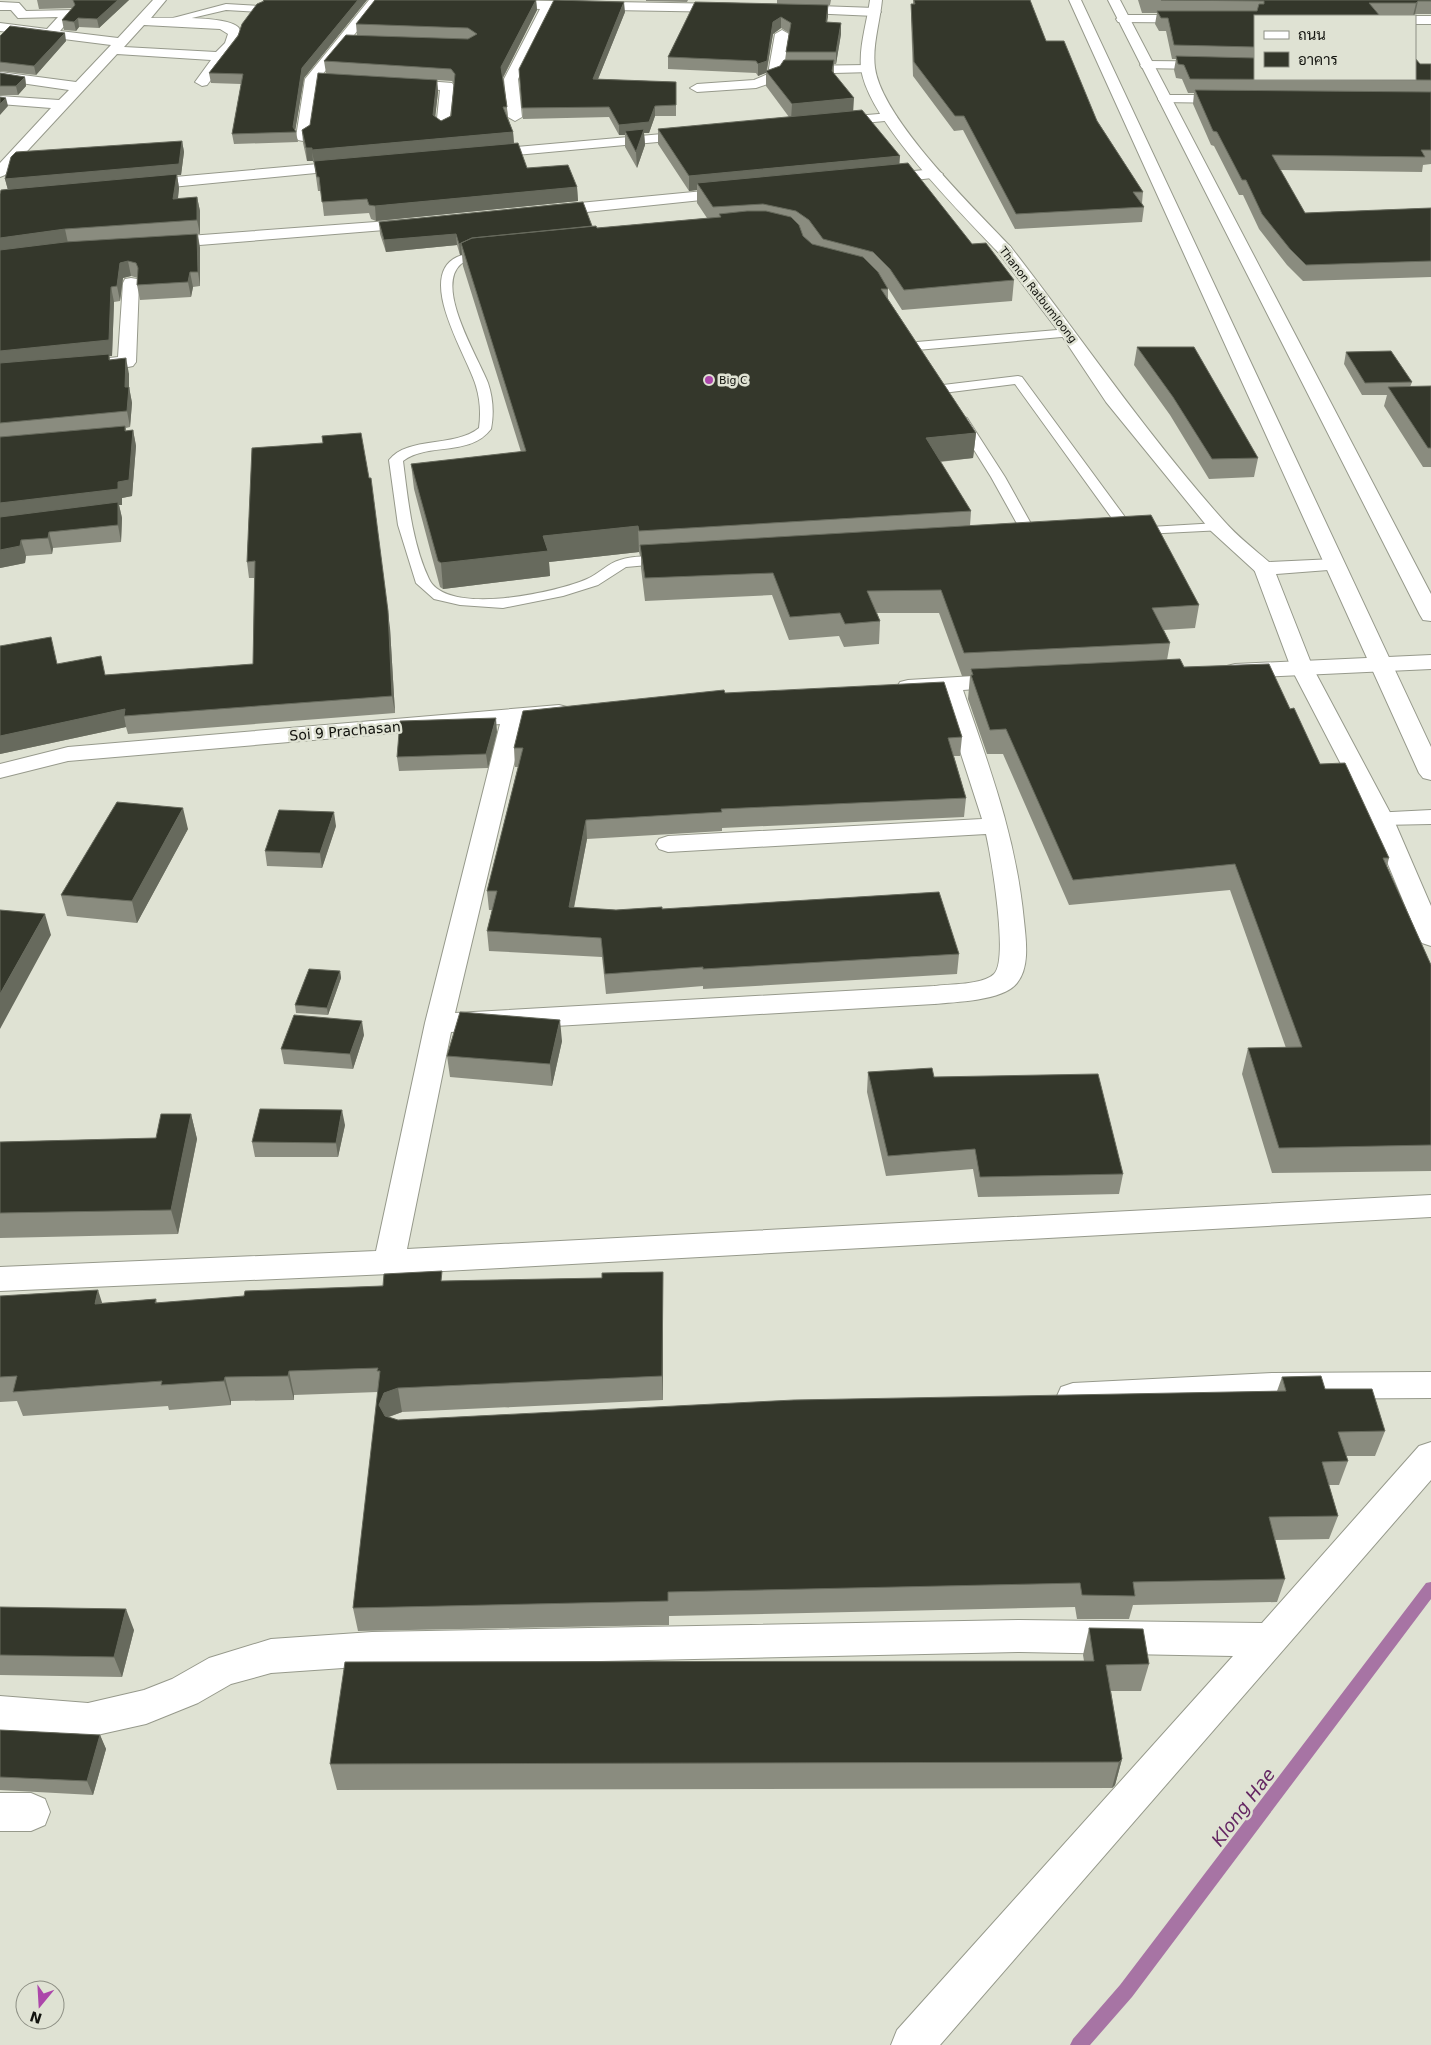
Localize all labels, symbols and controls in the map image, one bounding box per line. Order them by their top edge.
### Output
legend [1254,15,1416,80]
text: ถนน [1298,26,1326,44]
text: อาคาร [1298,51,1338,69]
street label: Thanon Ratbumloong [996,244,1080,346]
marker: Big C [703,374,715,386]
place label: Big C [719,374,748,387]
street label: Soi 9 Prachasan [289,718,401,744]
water label: Klong Hae [1207,1764,1279,1850]
north arrow [15,1980,65,2030]
text: N [28,2008,44,2027]

